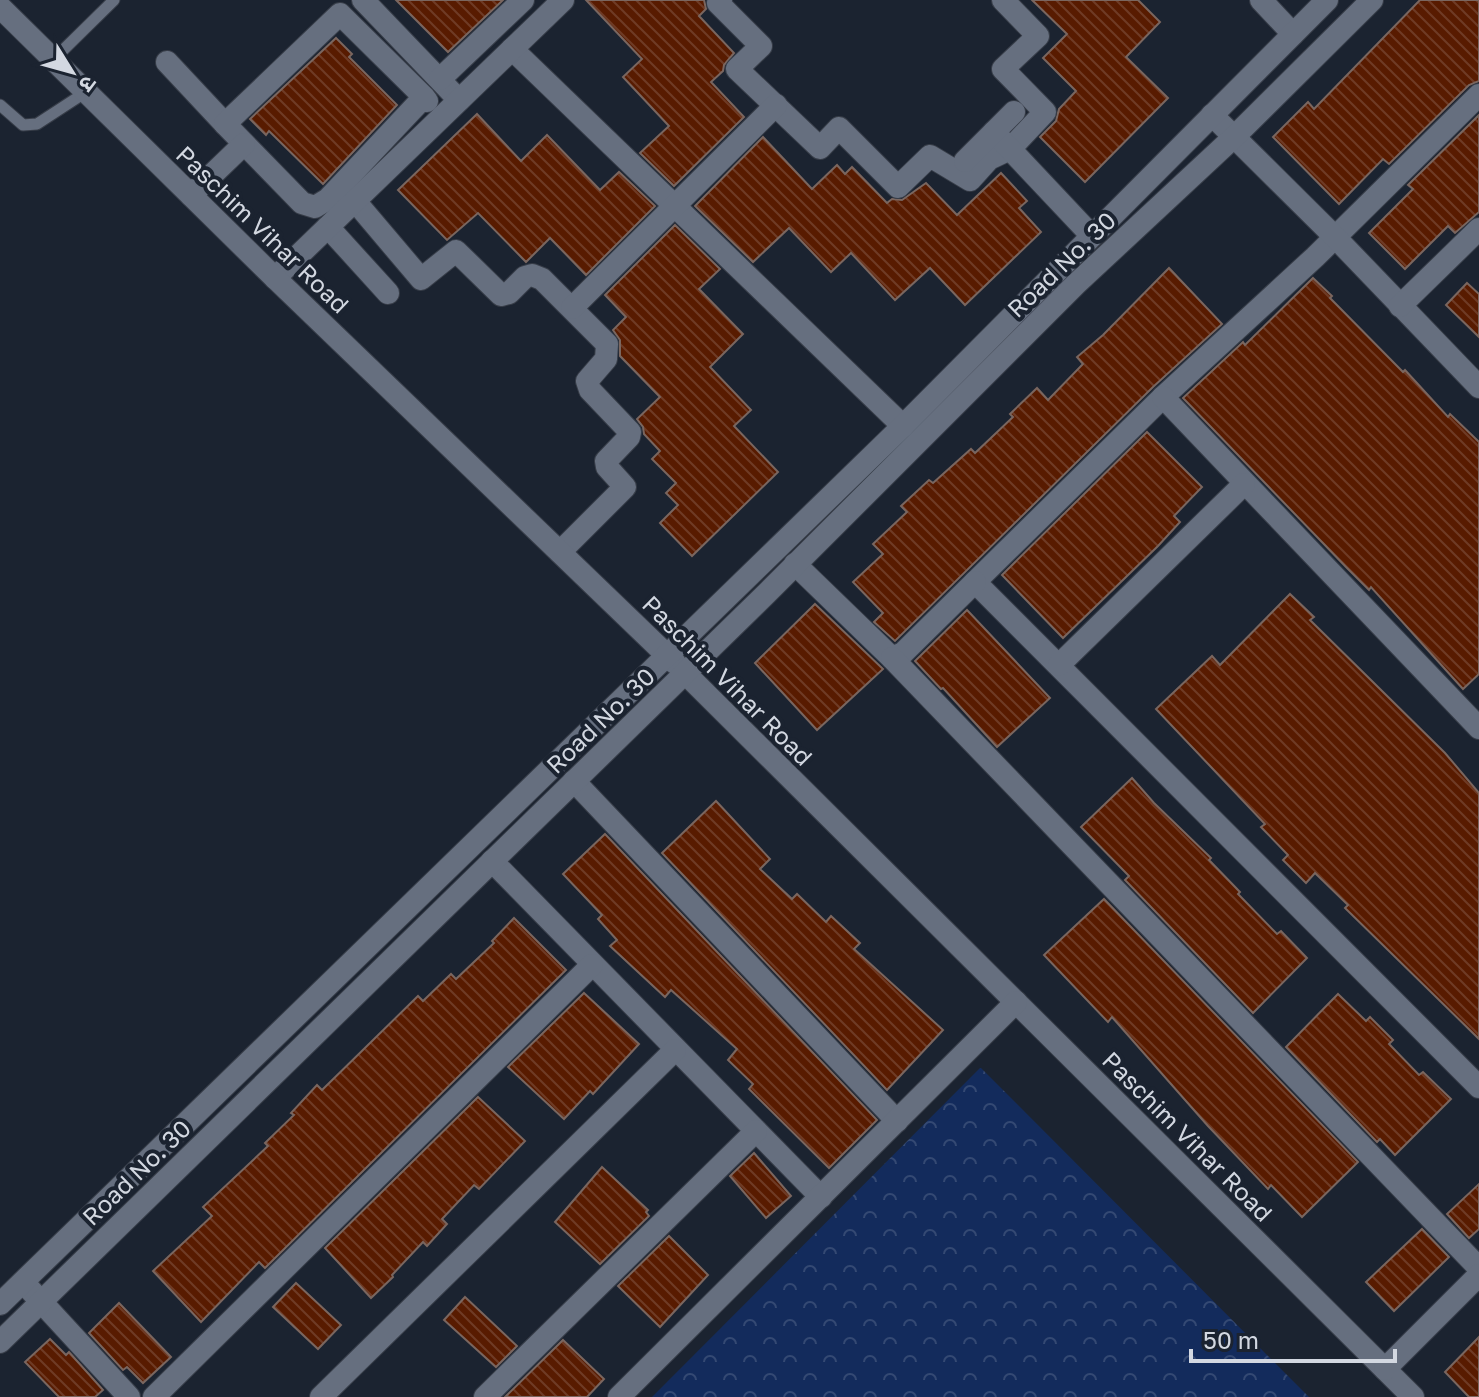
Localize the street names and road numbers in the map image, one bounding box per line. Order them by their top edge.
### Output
street label: Paschim Vihar Road [171,139,355,319]
street label: Road No. 30 [1001,205,1121,323]
street label: Paschim Vihar Road [637,589,819,771]
street label: Road No. 30 [540,661,660,779]
street label: Paschim Vihar Road [1097,1045,1279,1227]
street label: Road No. 30 [76,1113,196,1231]

